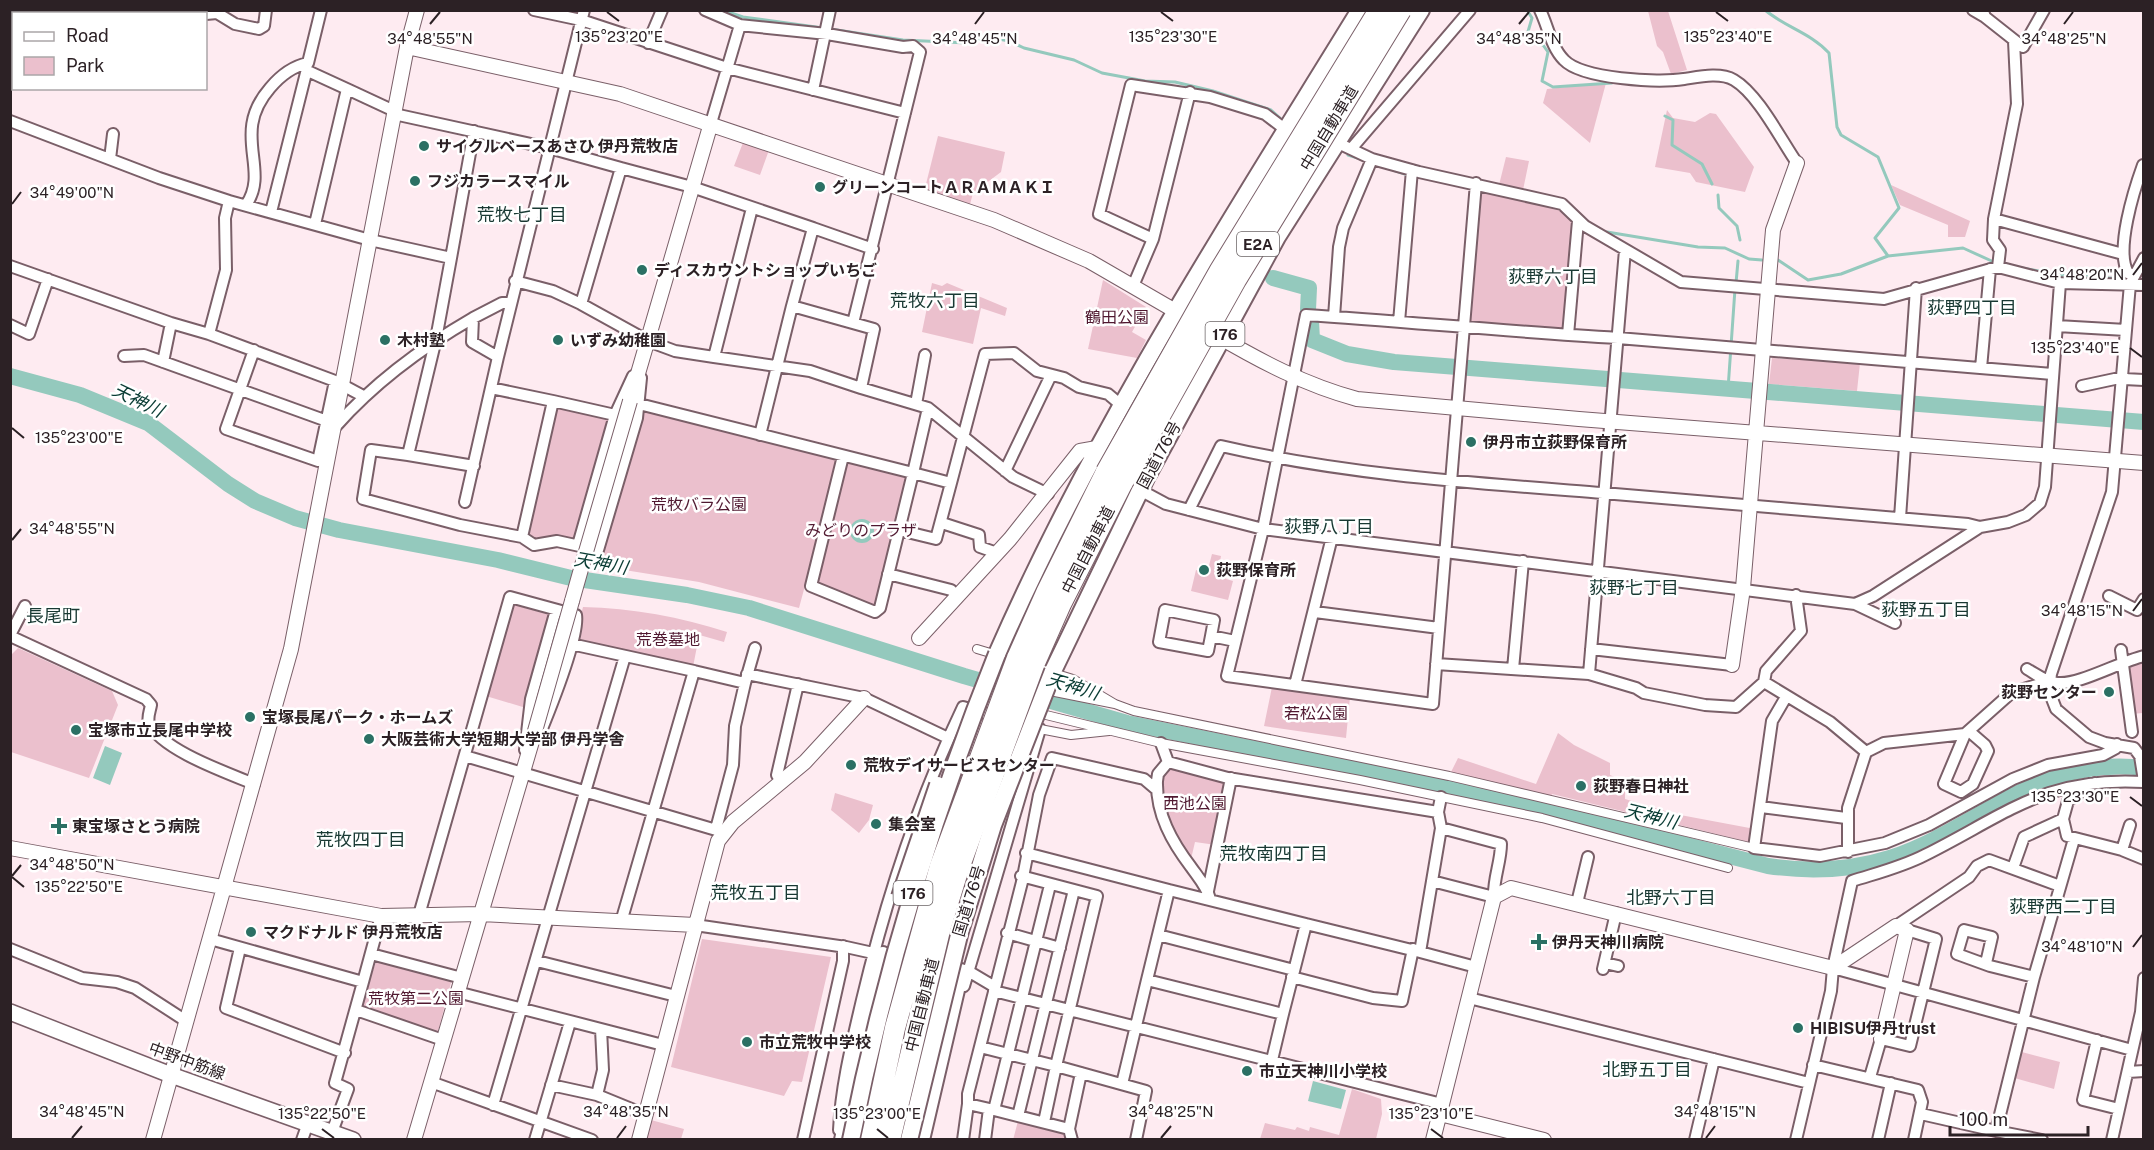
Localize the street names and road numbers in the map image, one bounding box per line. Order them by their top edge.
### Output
street label: 中国自動車道 [1296,82,1362,174]
road number: E2A [1237,232,1279,256]
road number: 176 [1206,322,1244,346]
street label: 国道176号 [1133,418,1185,492]
street label: 中国自動車道 [1058,503,1118,597]
street label: 国道176号 [949,863,989,939]
road number: 176 [894,881,932,905]
street label: 中国自動車道 [901,956,943,1054]
street label: 中野中筋線 [146,1038,228,1084]

